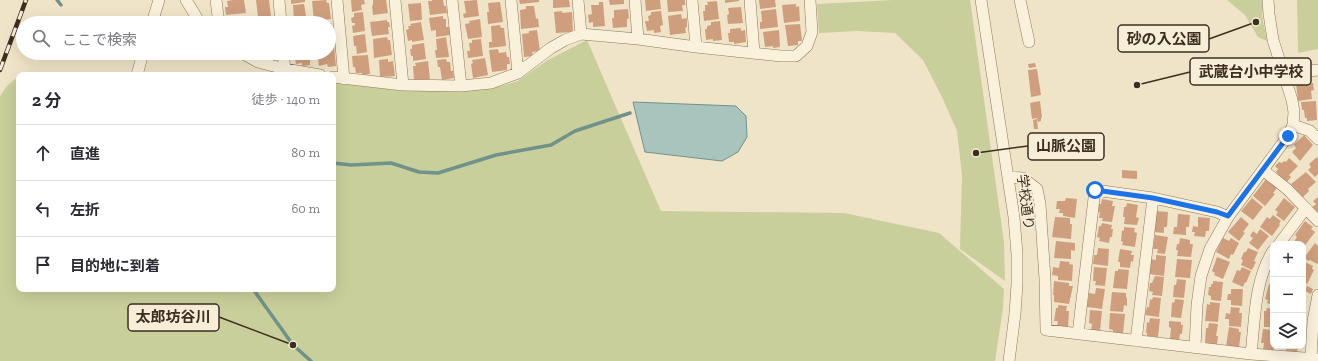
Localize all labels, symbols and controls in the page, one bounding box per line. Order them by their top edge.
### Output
search box [16,16,336,60]
callout: 砂の入公園 [1118,25,1209,52]
icon: search [30,27,52,49]
text: 砂の入公園 [1126,30,1202,48]
text: ここで検索 [62,31,137,49]
callout: 武蔵台小中学校 [1190,58,1311,85]
text: 武蔵台小中学校 [1198,63,1304,81]
text: 2 分 [32,90,61,110]
text: 徒歩 · 140 m [252,92,320,107]
route end [1279,127,1297,145]
callout: 山脈公園 [1028,133,1104,160]
text: 山脈公園 [1036,137,1096,155]
icon: ahead [32,142,54,164]
text: 直進 [70,145,100,163]
text: 80 m [291,145,320,160]
street label: 学校通り [1014,173,1037,231]
route start [1086,181,1104,199]
icon: left [32,198,54,220]
text: 左折 [70,201,100,219]
text: 60 m [291,201,320,216]
map controls [1270,241,1306,349]
button: + [1270,241,1306,277]
icon: arrive [32,254,54,276]
text: 目的地に到着 [70,257,160,275]
button: − [1270,277,1306,313]
callout: 太郎坊谷川 [128,304,219,331]
text: 太郎坊谷川 [135,308,211,326]
button: layers [1270,313,1306,349]

